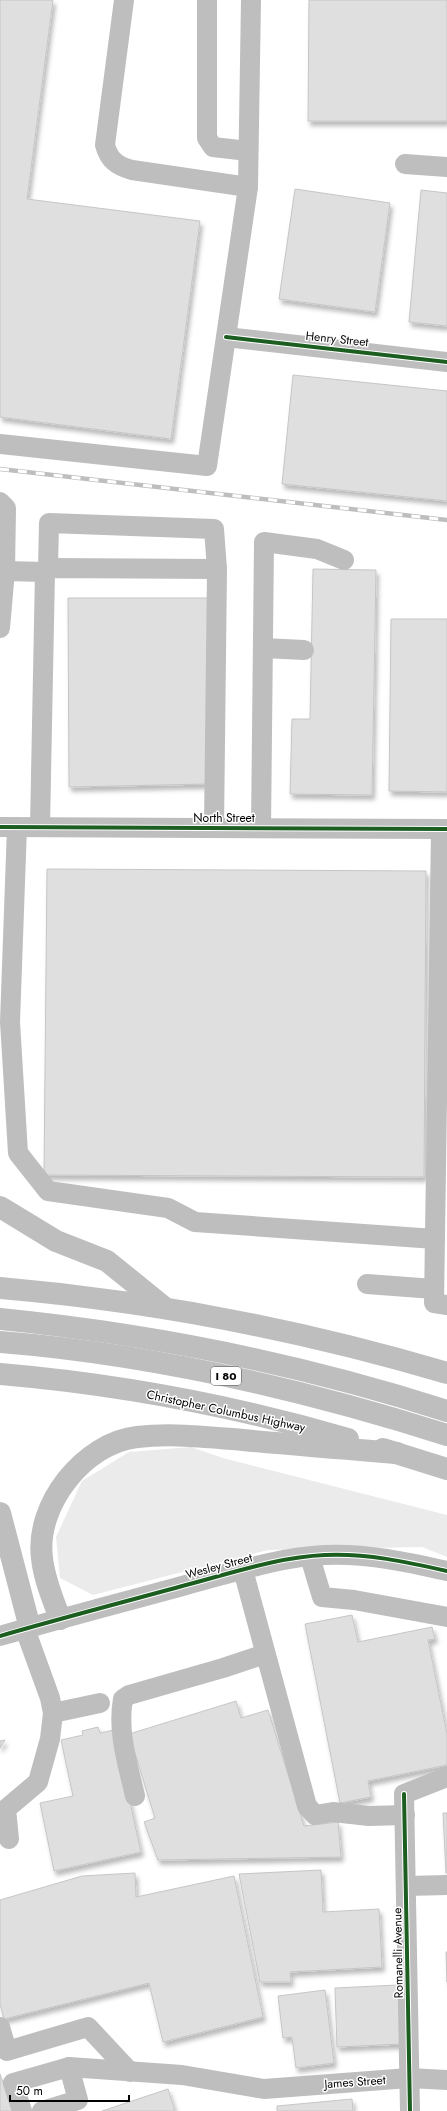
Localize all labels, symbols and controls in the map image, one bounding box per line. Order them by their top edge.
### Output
street label: Henry Street [305,327,369,351]
street label: North Street [193,809,255,827]
road number: I 80 [211,1367,241,1385]
street label: Christopher Columbus Highway [145,1385,308,1437]
street label: Wesley Street [184,1548,254,1584]
street label: Romanelli Avenue [388,1908,408,1998]
street label: James Street [322,2071,386,2093]
scale bar [10,2077,129,2103]
text: 50 m [16,2082,43,2100]

